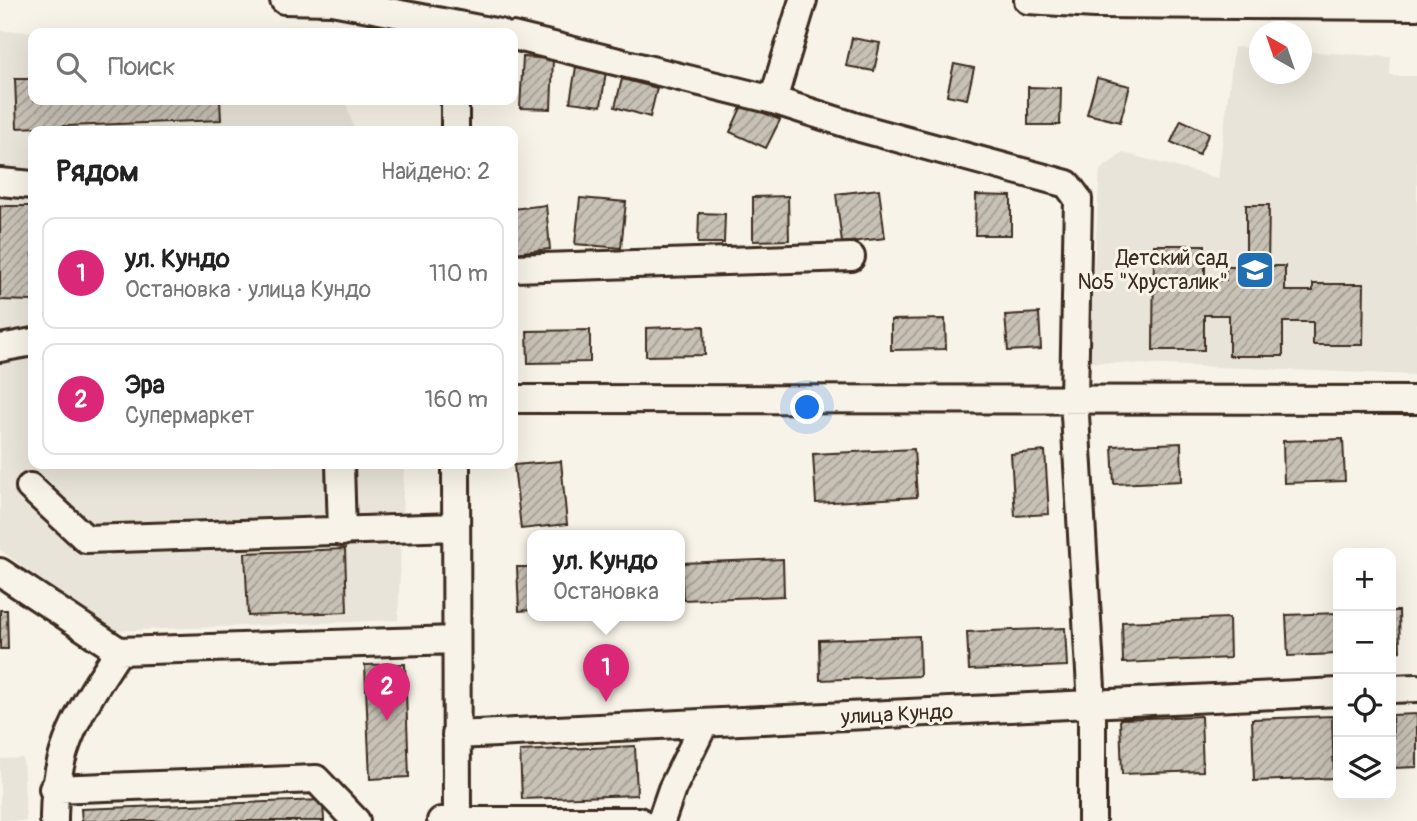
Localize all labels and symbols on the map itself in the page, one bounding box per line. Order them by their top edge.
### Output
north arrow [1249,21,1312,84]
place label: Детский сад №5 "Хрусталик" [1078,245,1228,296]
school or university icon: Детский сад №5 "Хрусталик" [1234,249,1276,291]
your location [790,390,824,424]
pin: 1 [583,644,629,702]
pin: 2 [364,663,410,721]
street label: улица Кундо [839,698,954,731]

